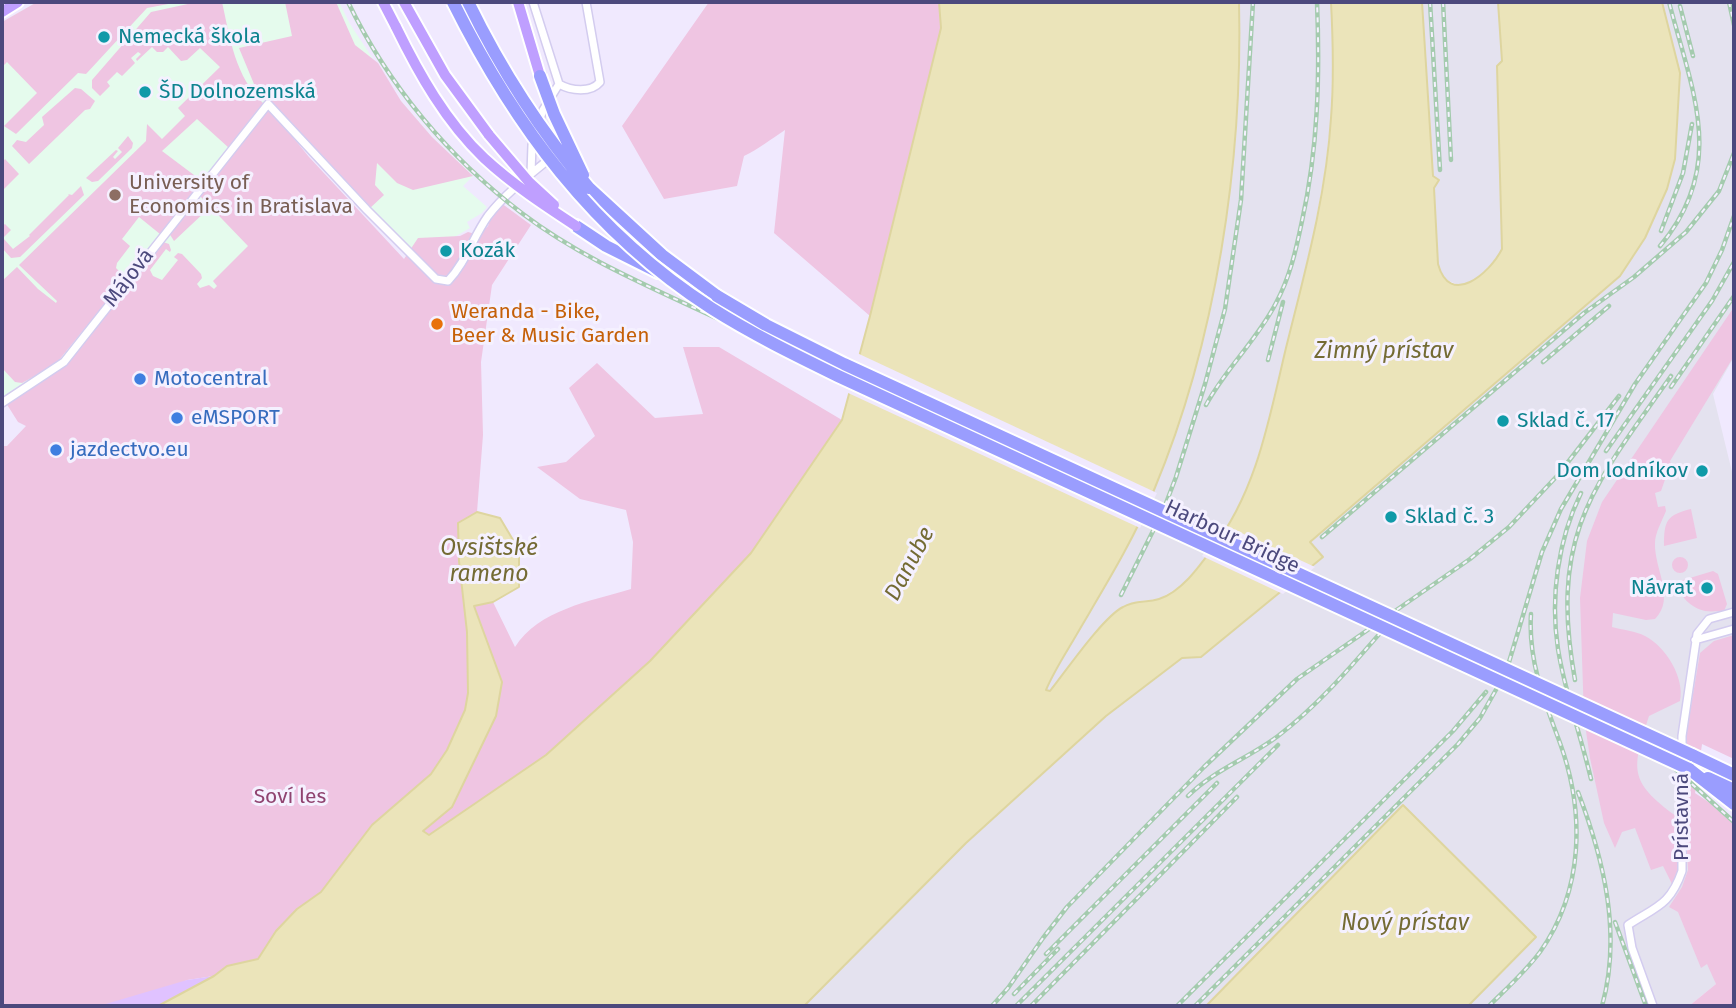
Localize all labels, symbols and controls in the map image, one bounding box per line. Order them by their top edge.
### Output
place label: Nemecká škola [118,24,261,50]
marker: Nemecká škola [96,29,112,45]
place label: ŠD Dolnozemská [159,79,316,105]
marker: ŠD Dolnozemská [137,84,153,100]
place label: University of Economics in Bratislava [129,170,353,220]
marker: University of Economics in Bratislava [107,187,123,203]
place label: Kozák [460,238,515,264]
marker: Kozák [438,243,454,259]
street label: Májová [98,244,160,312]
place label: Weranda - Bike, Beer & Music Garden [451,299,650,349]
marker: Weranda - Bike, Beer & Music Garden [429,316,445,332]
water label: Zimný prístav [1314,338,1454,366]
place label: Motocentral [154,366,268,392]
marker: Motocentral [132,371,148,387]
place label: eMSPORT [191,405,280,431]
place label: Sklad č. 17 [1517,408,1614,434]
marker: eMSPORT [169,410,185,426]
marker: Sklad č. 17 [1495,413,1511,429]
place label: jazdectvo.eu [70,437,189,463]
marker: jazdectvo.eu [48,442,64,458]
place label: Dom lodníkov [1556,458,1688,484]
marker: Dom lodníkov [1694,463,1710,479]
street label: Harbour Bridge [1161,495,1303,579]
place label: Sklad č. 3 [1405,504,1494,530]
marker: Sklad č. 3 [1383,509,1399,525]
water label: Danube [879,522,941,606]
water label: Ovsištské rameno [440,535,538,589]
place label: Návrat [1631,575,1693,601]
marker: Návrat [1699,580,1715,596]
street label: Prístavná [1669,773,1695,861]
park label: Soví les [254,784,326,810]
water label: Nový prístav [1341,910,1469,938]

